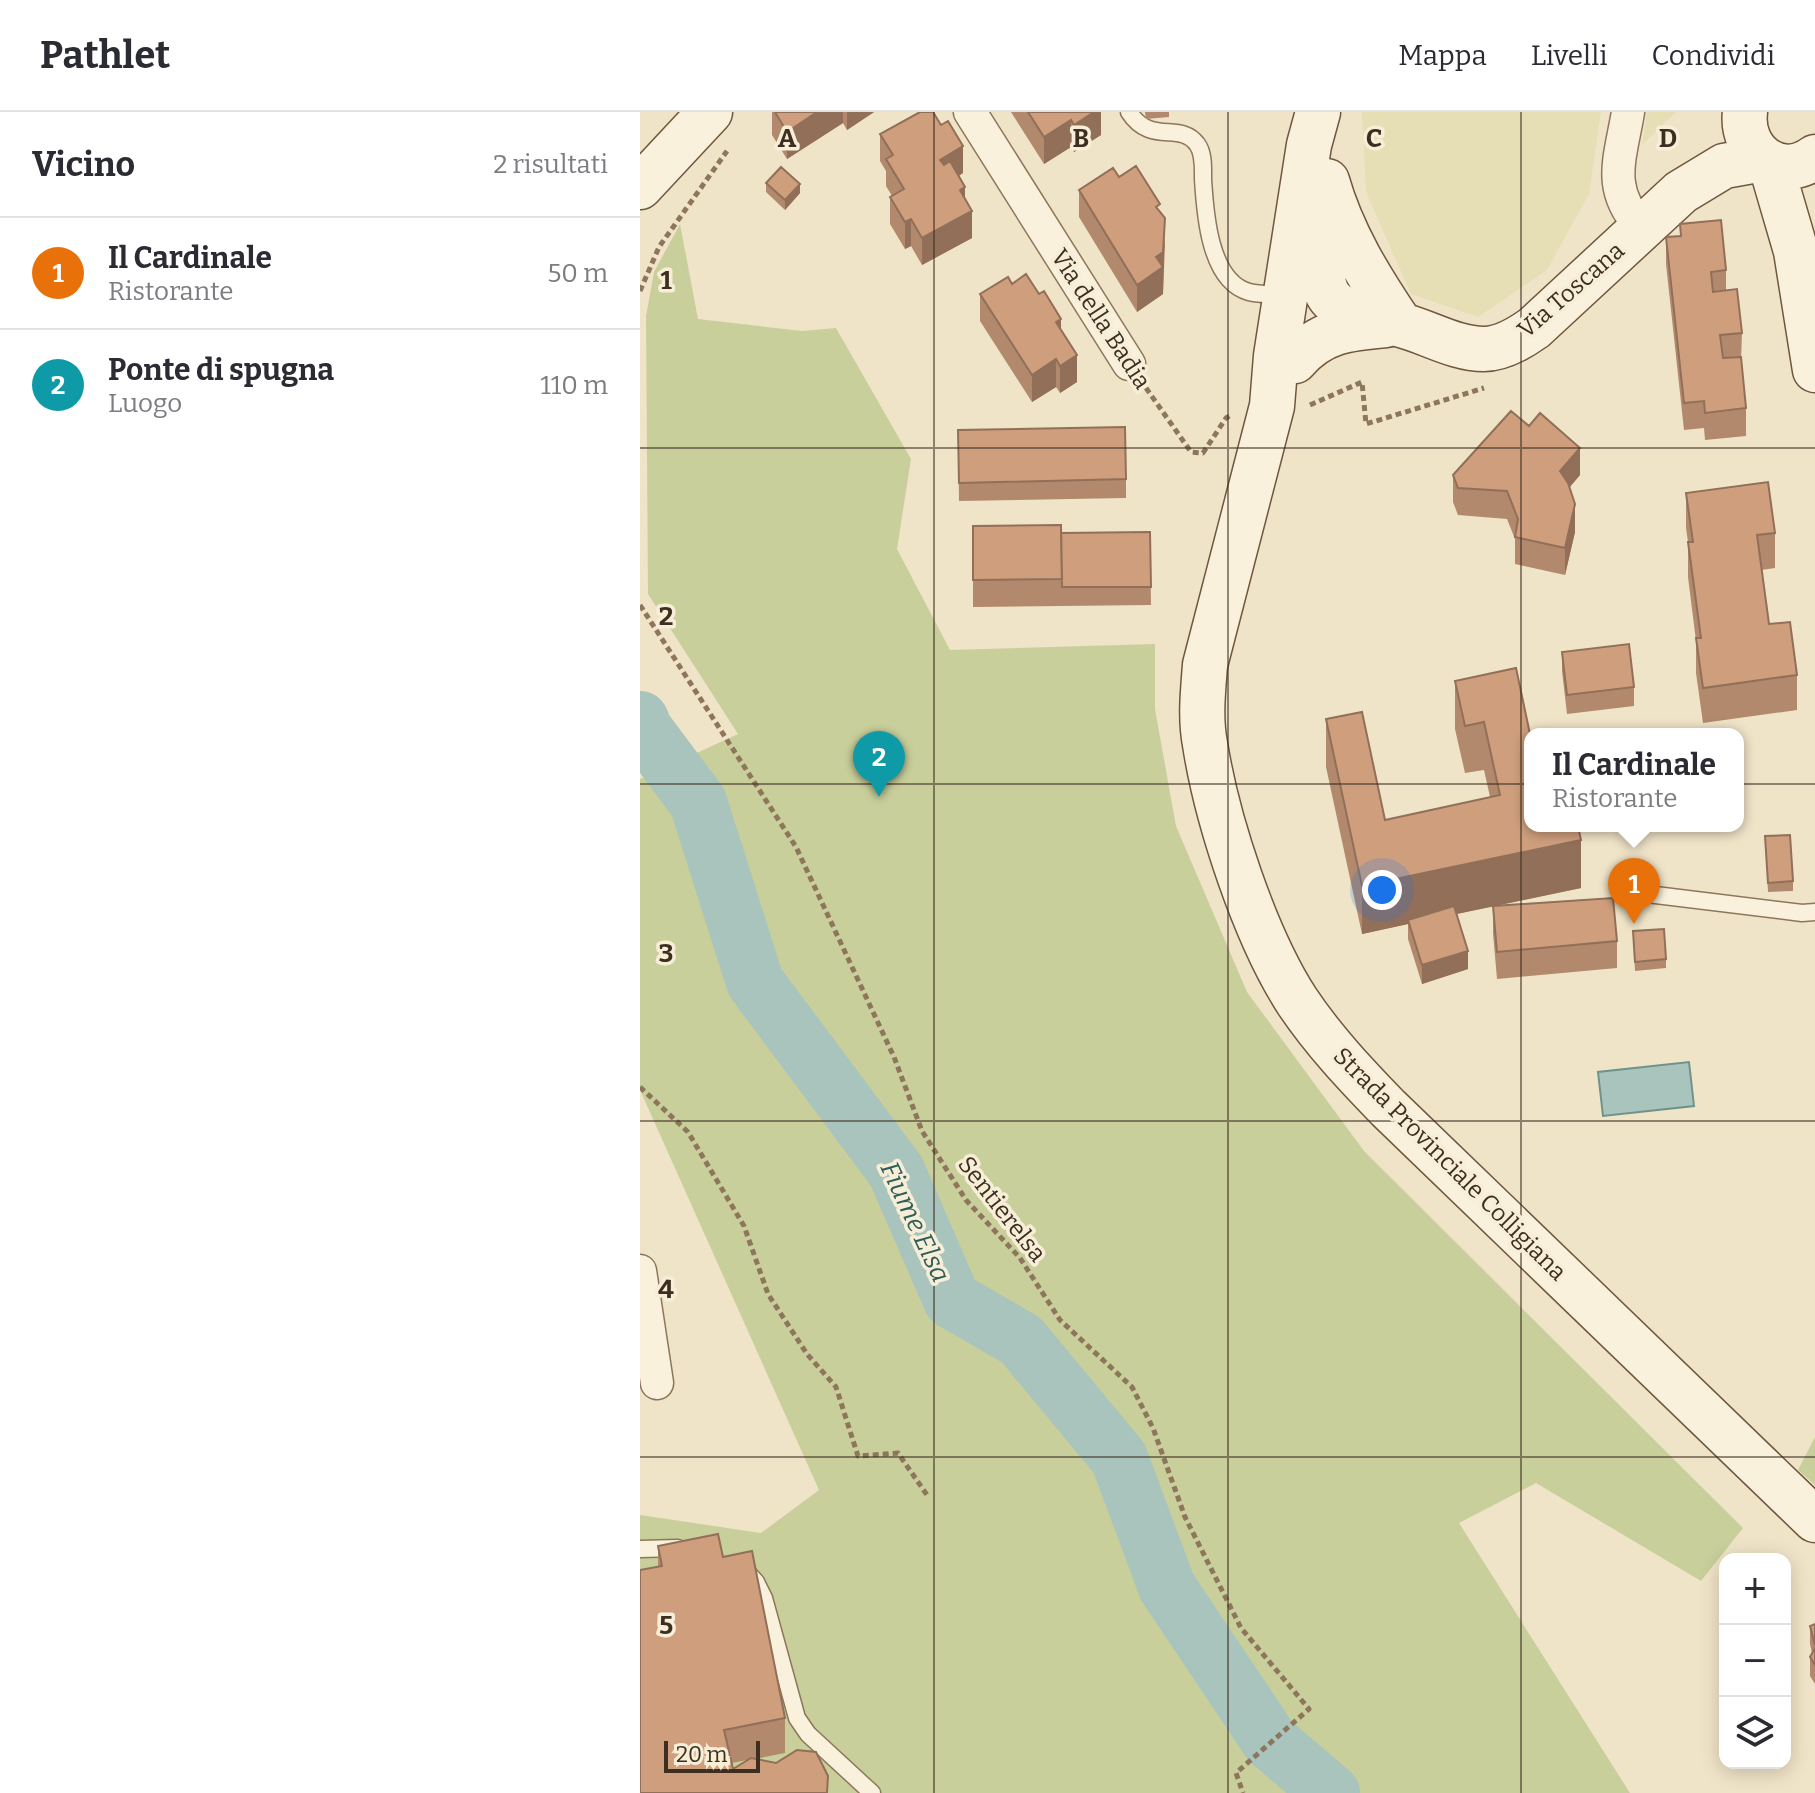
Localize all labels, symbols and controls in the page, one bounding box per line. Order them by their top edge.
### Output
text: Pathlet [40,32,170,78]
text: Mappa [1398,39,1487,72]
text: Livelli [1531,39,1608,72]
text: Condividi [1652,39,1775,72]
text: A [778,123,797,154]
text: B [1073,123,1089,154]
text: C [1366,123,1382,154]
text: D [1659,123,1677,154]
text: Vicino [32,144,135,185]
text: 2 risultati [493,149,608,180]
street label: Via Toscana [1512,236,1630,344]
text: Il Cardinale [108,240,272,276]
street label: Via della Badia [1045,244,1157,394]
text: 1 [52,258,64,289]
text: 50 m [547,258,608,289]
text: 1 [660,265,672,296]
text: Ristorante [108,276,234,307]
text: Ponte di spugna [108,352,334,388]
text: 2 [51,370,65,401]
text: 110 m [540,370,608,401]
text: Luogo [108,388,182,419]
text: 2 [659,601,673,632]
popup [1524,728,1744,832]
pin: 2 [853,731,905,797]
text: Il Cardinale [1552,747,1716,783]
text: Ristorante [1552,783,1678,814]
pin: 1 [1608,858,1660,924]
your location [1362,870,1402,910]
text: 3 [659,938,673,969]
street label: Strada Provinciale Colligiana [1328,1042,1572,1286]
street label: Sentierelsa [952,1151,1052,1267]
water label: Fiume Elsa [874,1157,956,1287]
text: 4 [658,1274,674,1305]
map controls [1719,1553,1791,1769]
button: + [1719,1553,1791,1625]
text: 5 [659,1610,673,1641]
button: − [1719,1625,1791,1697]
button: layers [1719,1697,1791,1769]
scale bar [664,1737,760,1773]
text: 20 m [676,1741,727,1768]

